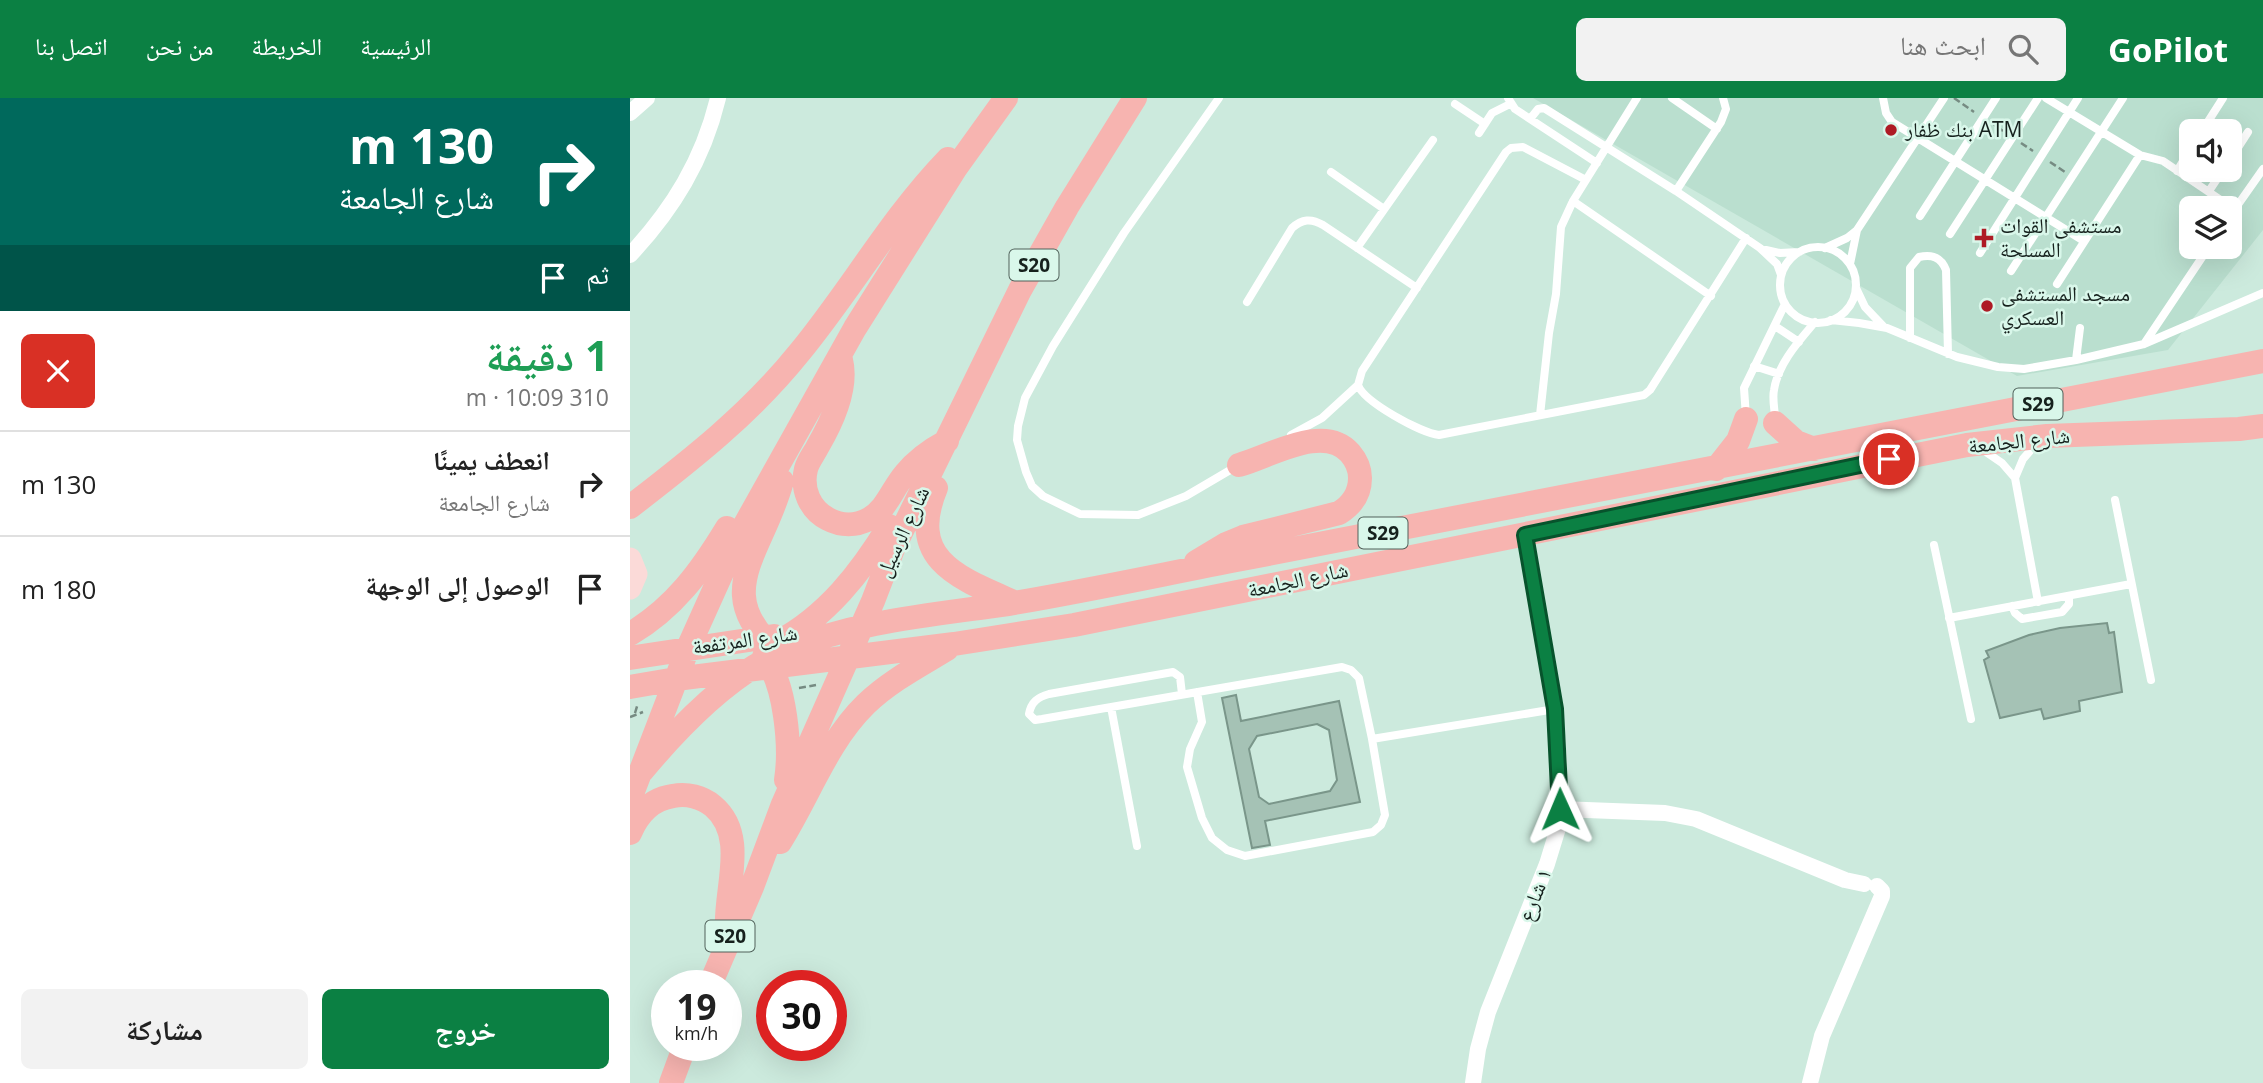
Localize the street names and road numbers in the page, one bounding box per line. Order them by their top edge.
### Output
road number: S20 [1010,250,1058,280]
road number: S29 [2014,388,2062,420]
street label: شارع الجامعة [1967,421,2071,459]
street label: شارع الرسيل [869,482,935,581]
road number: S29 [1358,518,1408,548]
street label: شارع الجامعة [1245,555,1351,603]
street label: شارع المرتفعة [691,618,799,660]
street label: ١ شارع [1511,864,1557,925]
road number: S20 [706,920,754,951]

